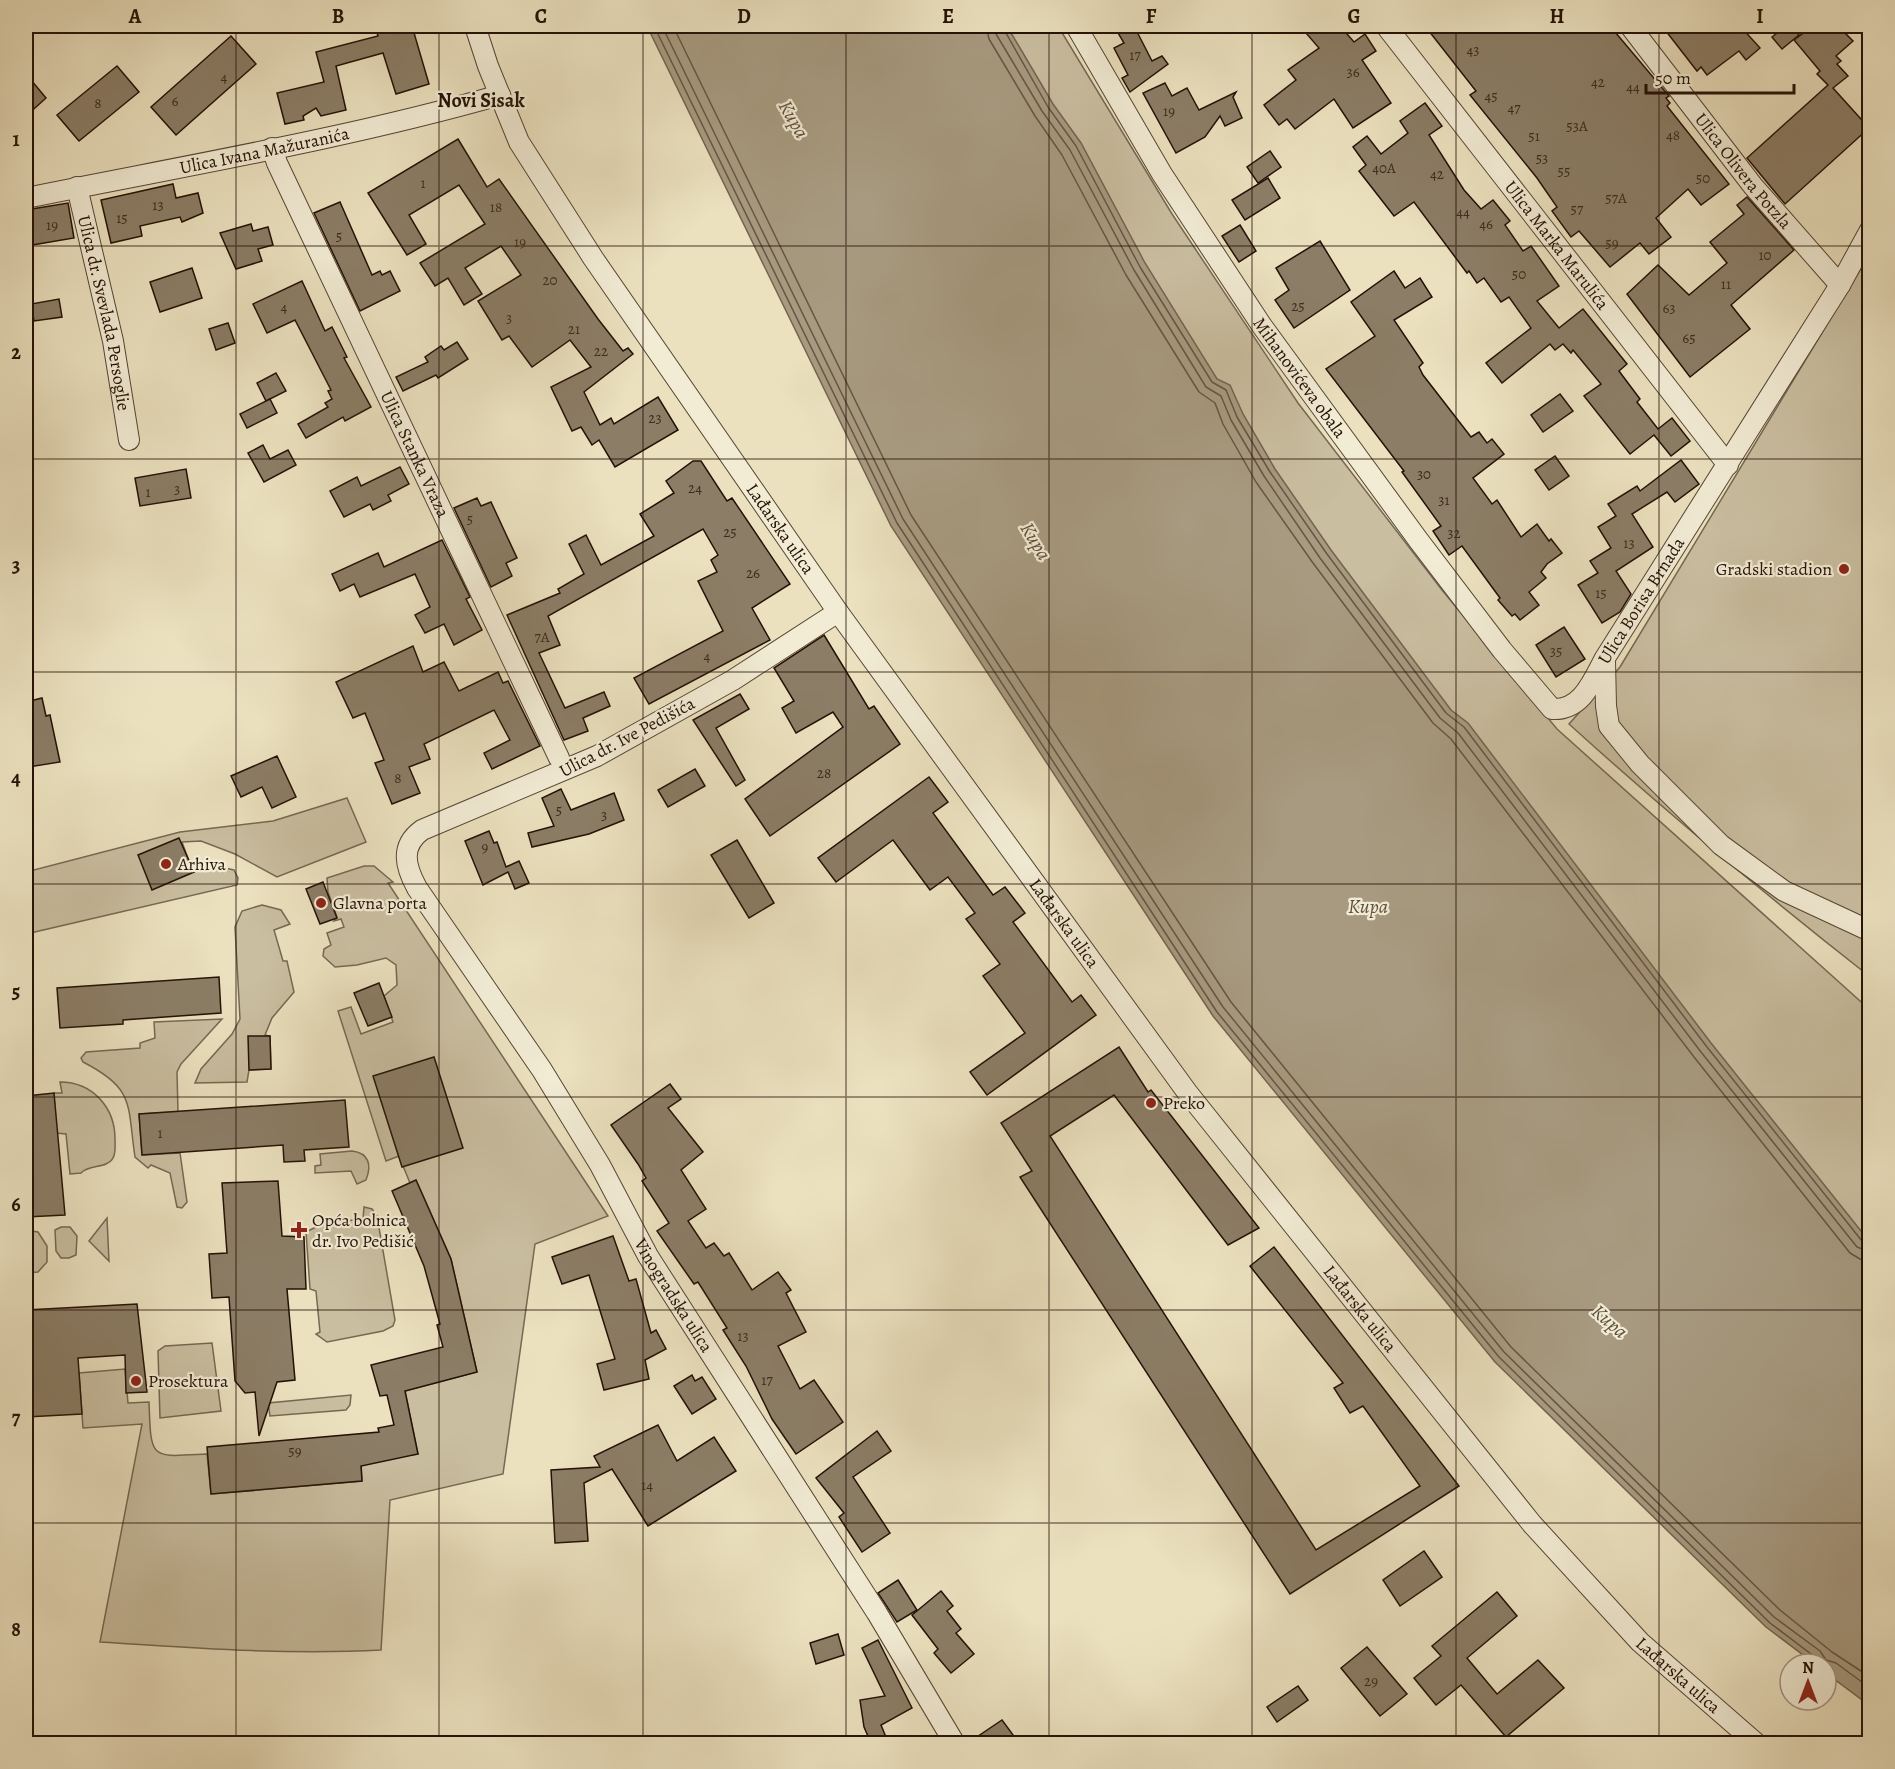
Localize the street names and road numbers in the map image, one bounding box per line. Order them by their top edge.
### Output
street label: Ulica Olivera Potzla [1689,108,1798,235]
street label: Ulica Ivana Mažuranića [177,121,352,180]
street label: Ulica Marka Marulića [1499,176,1615,315]
street label: Ulica dr. Svevlada Persoglie [72,213,136,413]
street label: Mihanovićeva obala [1247,312,1352,443]
street label: Ulica Stanka Vraza [375,387,456,522]
street label: Lađarska ulica [741,479,821,579]
street label: Ulica Borisa Brnada [1592,532,1690,669]
street label: Ulica dr. Ive Pedišića [555,691,700,783]
street label: Lađarska ulica [1024,874,1105,973]
street label: Vinogradska ulica [628,1233,719,1358]
street label: Lađarska ulica [1318,1260,1403,1358]
street label: Lađarska ulica [1630,1631,1726,1719]

